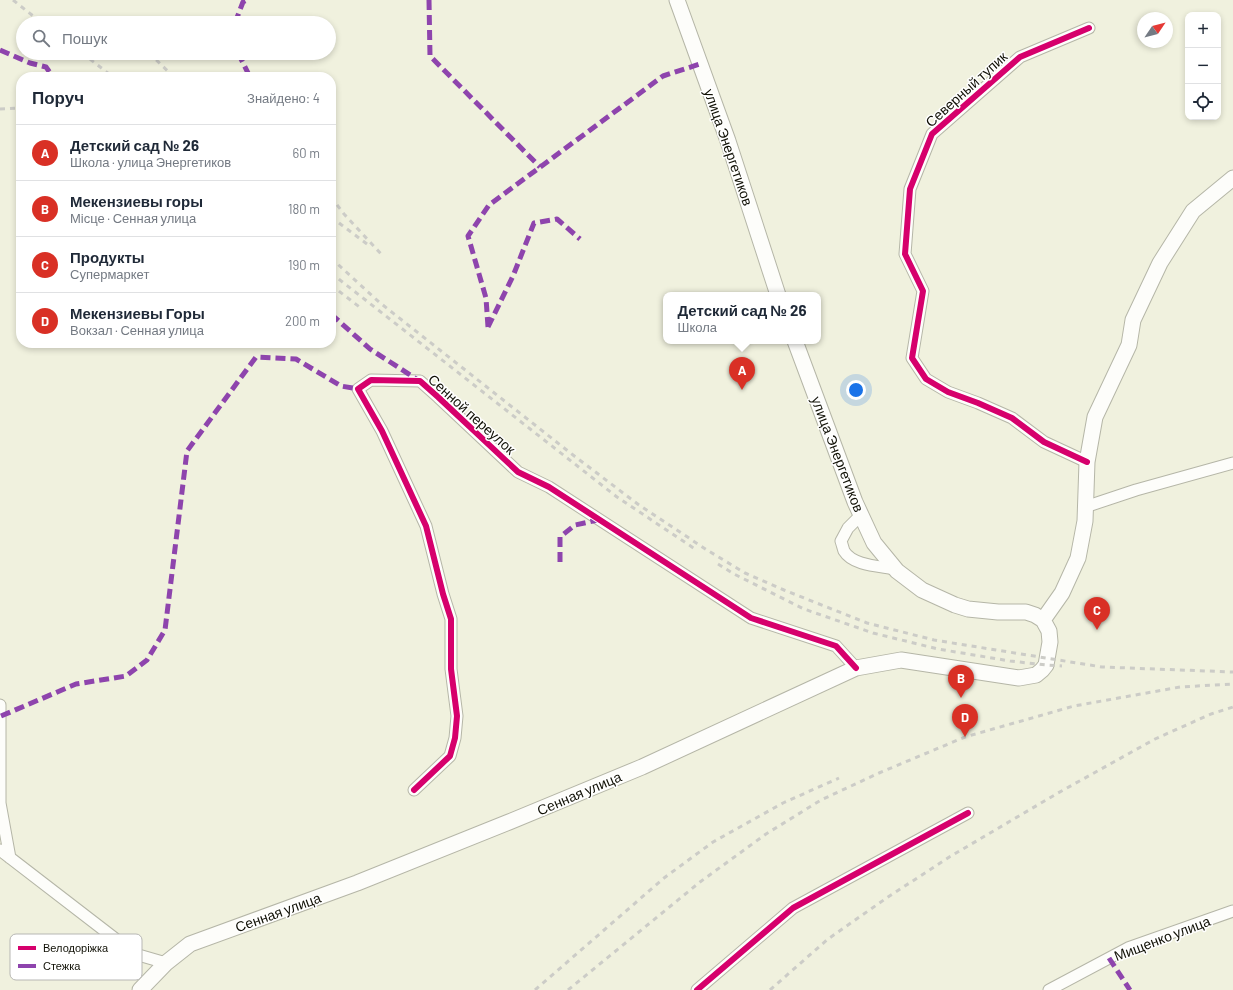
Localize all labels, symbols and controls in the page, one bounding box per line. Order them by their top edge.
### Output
north arrow [1137,12,1173,48]
map controls [1185,12,1221,120]
button: + [1185,12,1221,48]
search box [16,16,336,60]
icon: search [30,27,52,49]
text: Пошук [62,29,107,47]
street label: Северный тупик [922,47,1011,130]
button: − [1185,48,1221,84]
button: locate [1185,84,1221,120]
street label: улица Энергетиков [701,86,757,208]
text: Поруч [32,87,84,107]
text: Знайдено: 4 [247,90,320,106]
text: Детский сад № 26 [70,136,199,154]
text: A [41,145,49,161]
text: 60 m [293,145,320,161]
text: Школа · улица Энергетиков [70,154,231,170]
text: Мекензиевы горы [70,192,203,210]
text: B [41,201,49,217]
text: 180 m [288,201,320,217]
text: Місце · Сенная улица [70,210,196,226]
text: Продукты [70,248,145,266]
text: C [41,257,49,273]
text: 190 m [288,257,320,273]
text: Супермаркет [70,266,149,282]
popup [663,292,821,344]
text: Детский сад № 26 [677,301,807,319]
text: Мекензиевы Горы [70,304,205,322]
text: D [41,313,49,329]
text: 200 m [285,313,320,329]
text: Школа [677,319,717,335]
text: Вокзал · Сенная улица [70,322,204,338]
pin: A [729,357,755,390]
street label: Сенной переулок [425,370,520,458]
your location [846,380,866,400]
street label: улица Энергетиков [808,394,868,514]
pin: C [1084,597,1110,630]
pin: B [948,665,974,698]
pin: D [952,704,978,737]
street label: Сенная улица [534,768,624,818]
street label: Сенная улица [233,889,323,935]
street label: Мищенко улица [1111,912,1213,964]
legend [10,934,142,980]
text: Велодоріжка [43,941,109,954]
text: Стежка [43,959,81,972]

